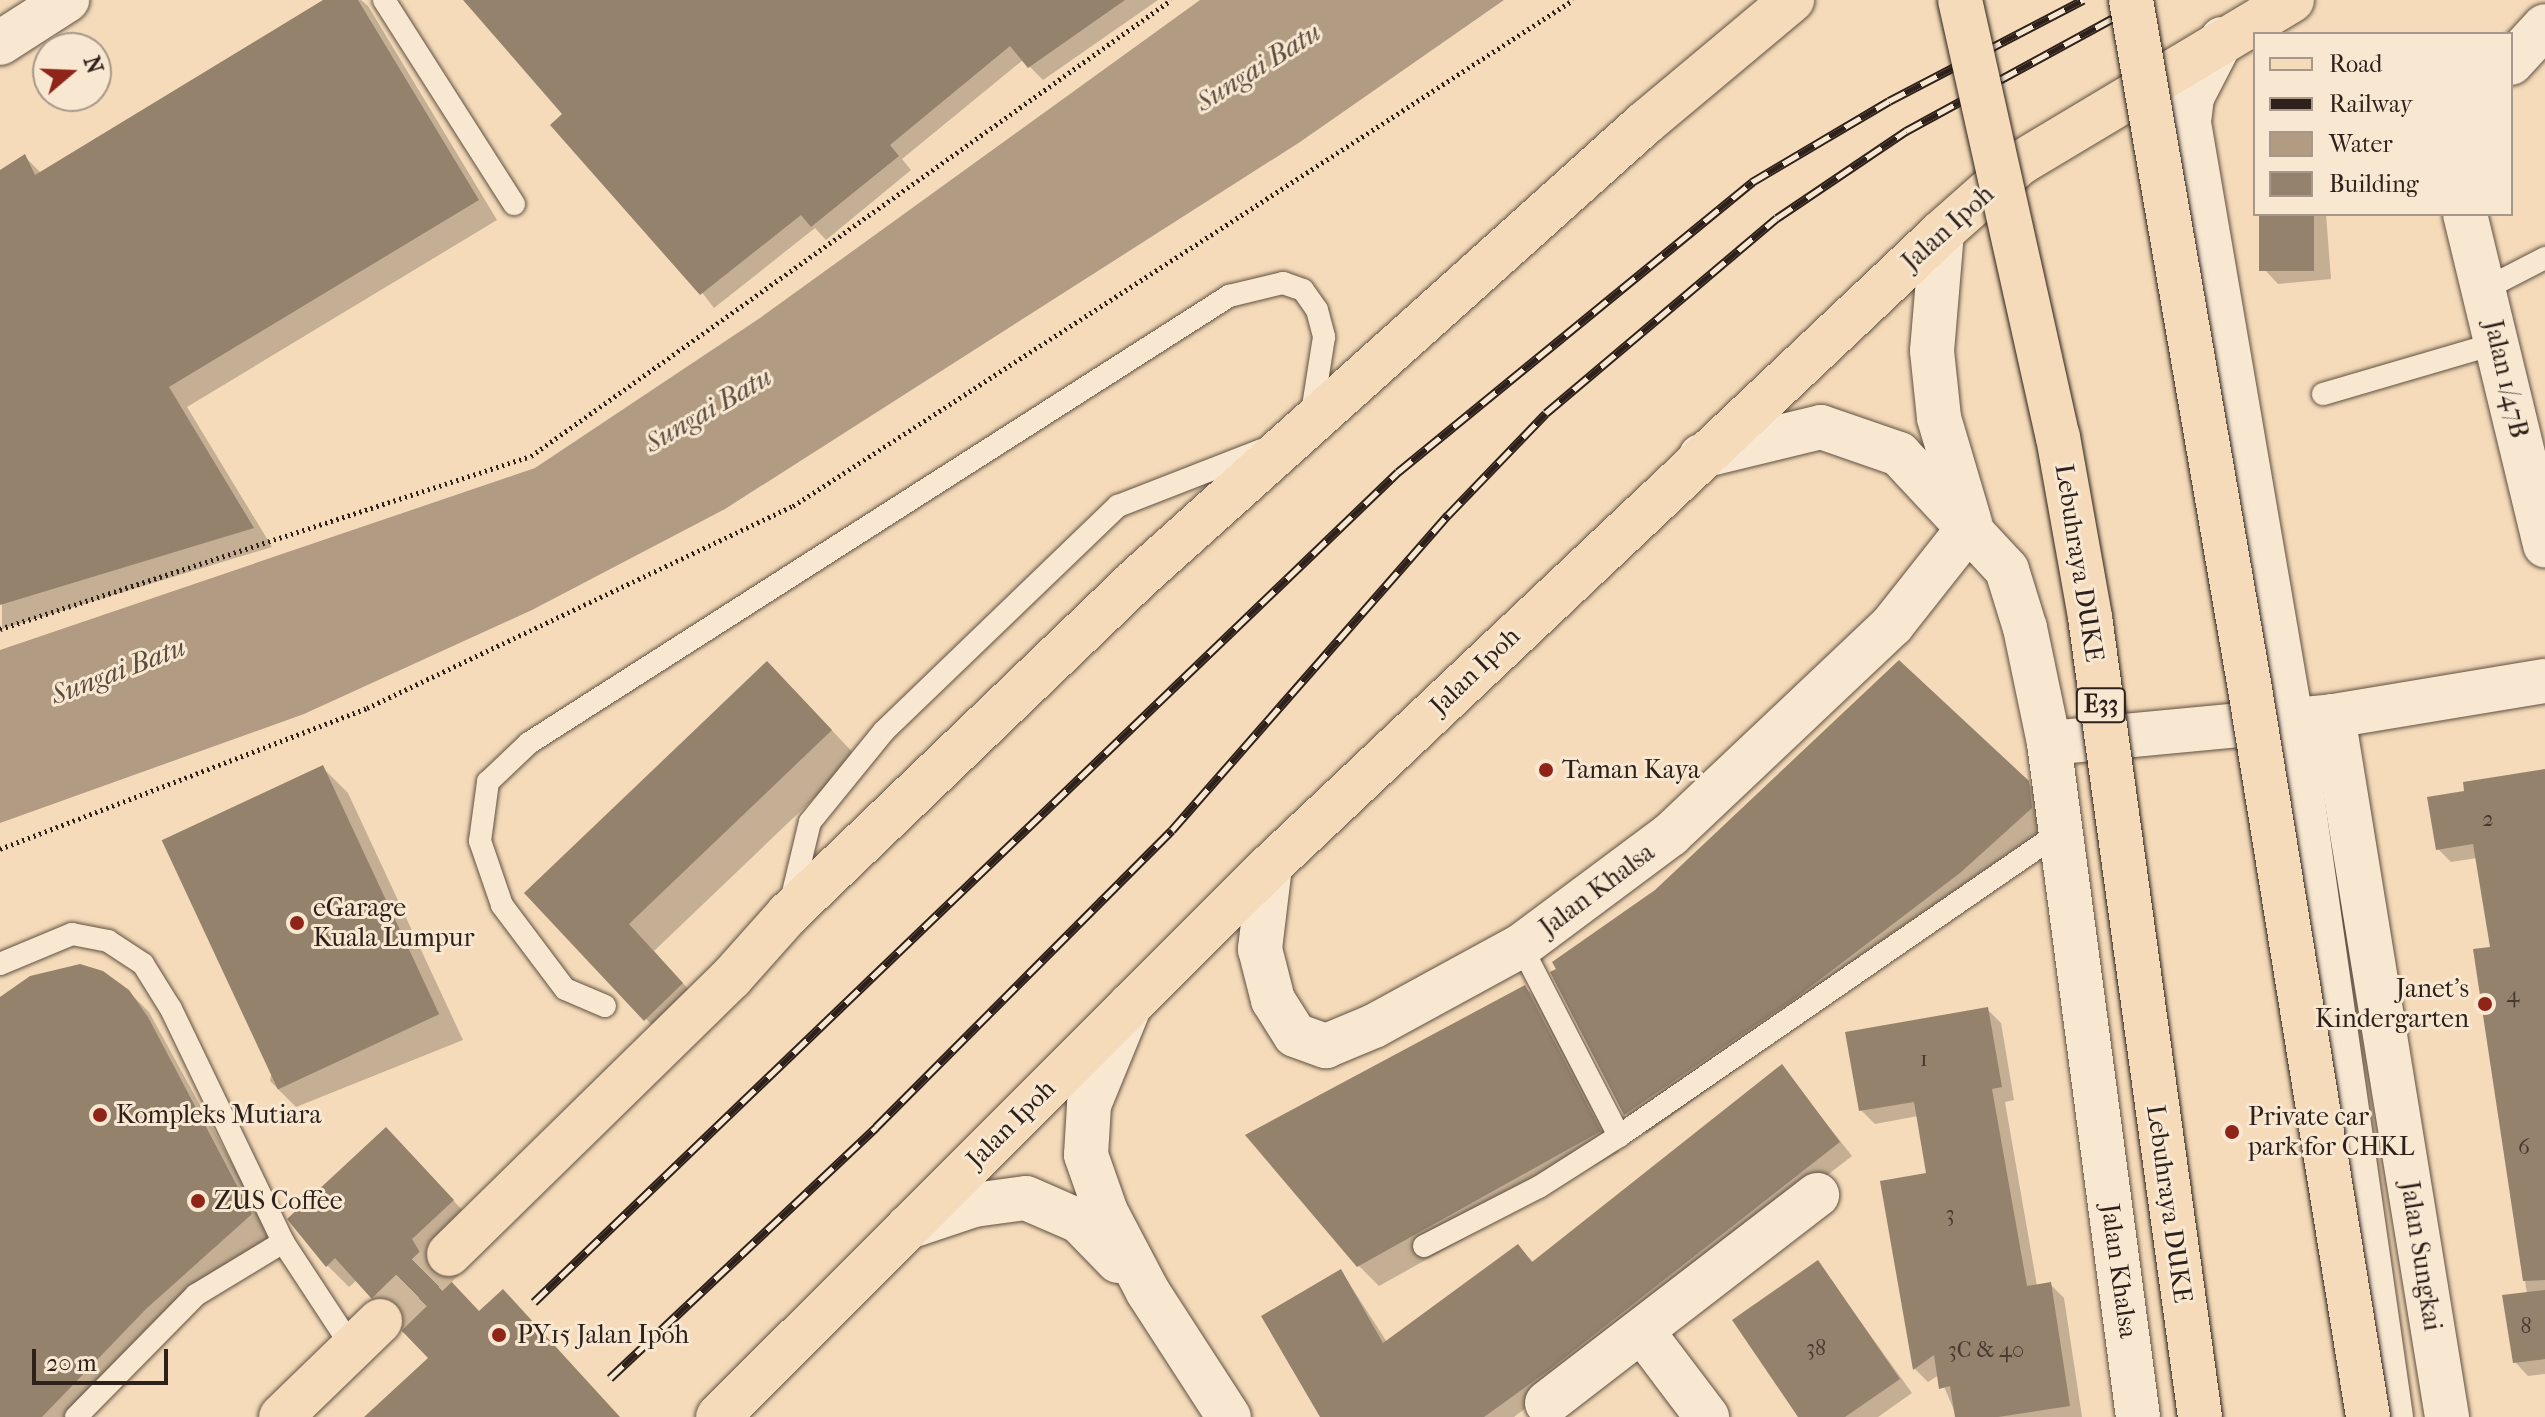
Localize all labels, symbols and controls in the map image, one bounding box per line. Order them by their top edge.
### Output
water label: Sungai Batu [1189,15,1327,119]
north arrow [32,32,112,112]
legend [2253,32,2513,216]
text: Road [2329,50,2382,78]
text: N [78,53,108,77]
text: Railway [2329,90,2412,118]
text: Water [2329,130,2393,158]
text: Building [2329,170,2419,198]
street label: Jalan Ipoh [1896,179,2000,277]
street label: Jalan 1/47B [2477,317,2535,441]
water label: Sungai Batu [638,360,778,460]
street label: Lebuhraya DUKE [2048,462,2110,664]
street label: Jalan Ipoh [1424,621,1526,721]
water label: Sungai Batu [46,630,190,712]
road number: E33 [2075,685,2127,725]
place label: Taman Kaya [1562,754,1700,786]
marker: Taman Kaya [1537,761,1555,779]
house number: 2 [2482,807,2494,833]
street label: Jalan Khalsa [1534,837,1660,943]
place label: eGarage Kuala Lumpur [313,892,475,954]
marker: eGarage Kuala Lumpur [288,914,306,932]
place label: Janet's Kindergarten [2315,973,2469,1034]
house number: 4 [2507,983,2519,1009]
marker: Janet's Kindergarten [2476,995,2494,1013]
house number: 1 [1920,1047,1928,1073]
street label: Jalan Ipoh [960,1073,1062,1175]
place label: Kompleks Mutiara [116,1099,321,1131]
place label: Private car park for CHKL [2248,1101,2414,1162]
street label: Lebuhraya DUKE [2140,1103,2198,1305]
marker: Kompleks Mutiara [91,1106,109,1124]
marker: Private car park for CHKL [2223,1123,2241,1141]
house number: 6 [2518,1135,2530,1161]
street label: Jalan Sungkai [2394,1179,2448,1333]
place label: ZUS Coffee [214,1185,343,1217]
marker: ZUS Coffee [189,1192,207,1210]
house number: 3 [1945,1202,1955,1228]
street label: Jalan Khalsa [2094,1202,2144,1340]
house number: 8 [2520,1314,2532,1340]
place label: PY15 Jalan Ipoh [517,1319,689,1351]
marker: PY15 Jalan Ipoh [488,1324,510,1346]
scale bar [36,1333,172,1383]
house number: 38 [1806,1336,1826,1362]
house number: 3C & 40 [1948,1338,2024,1364]
text: 20 m [46,1349,97,1377]

